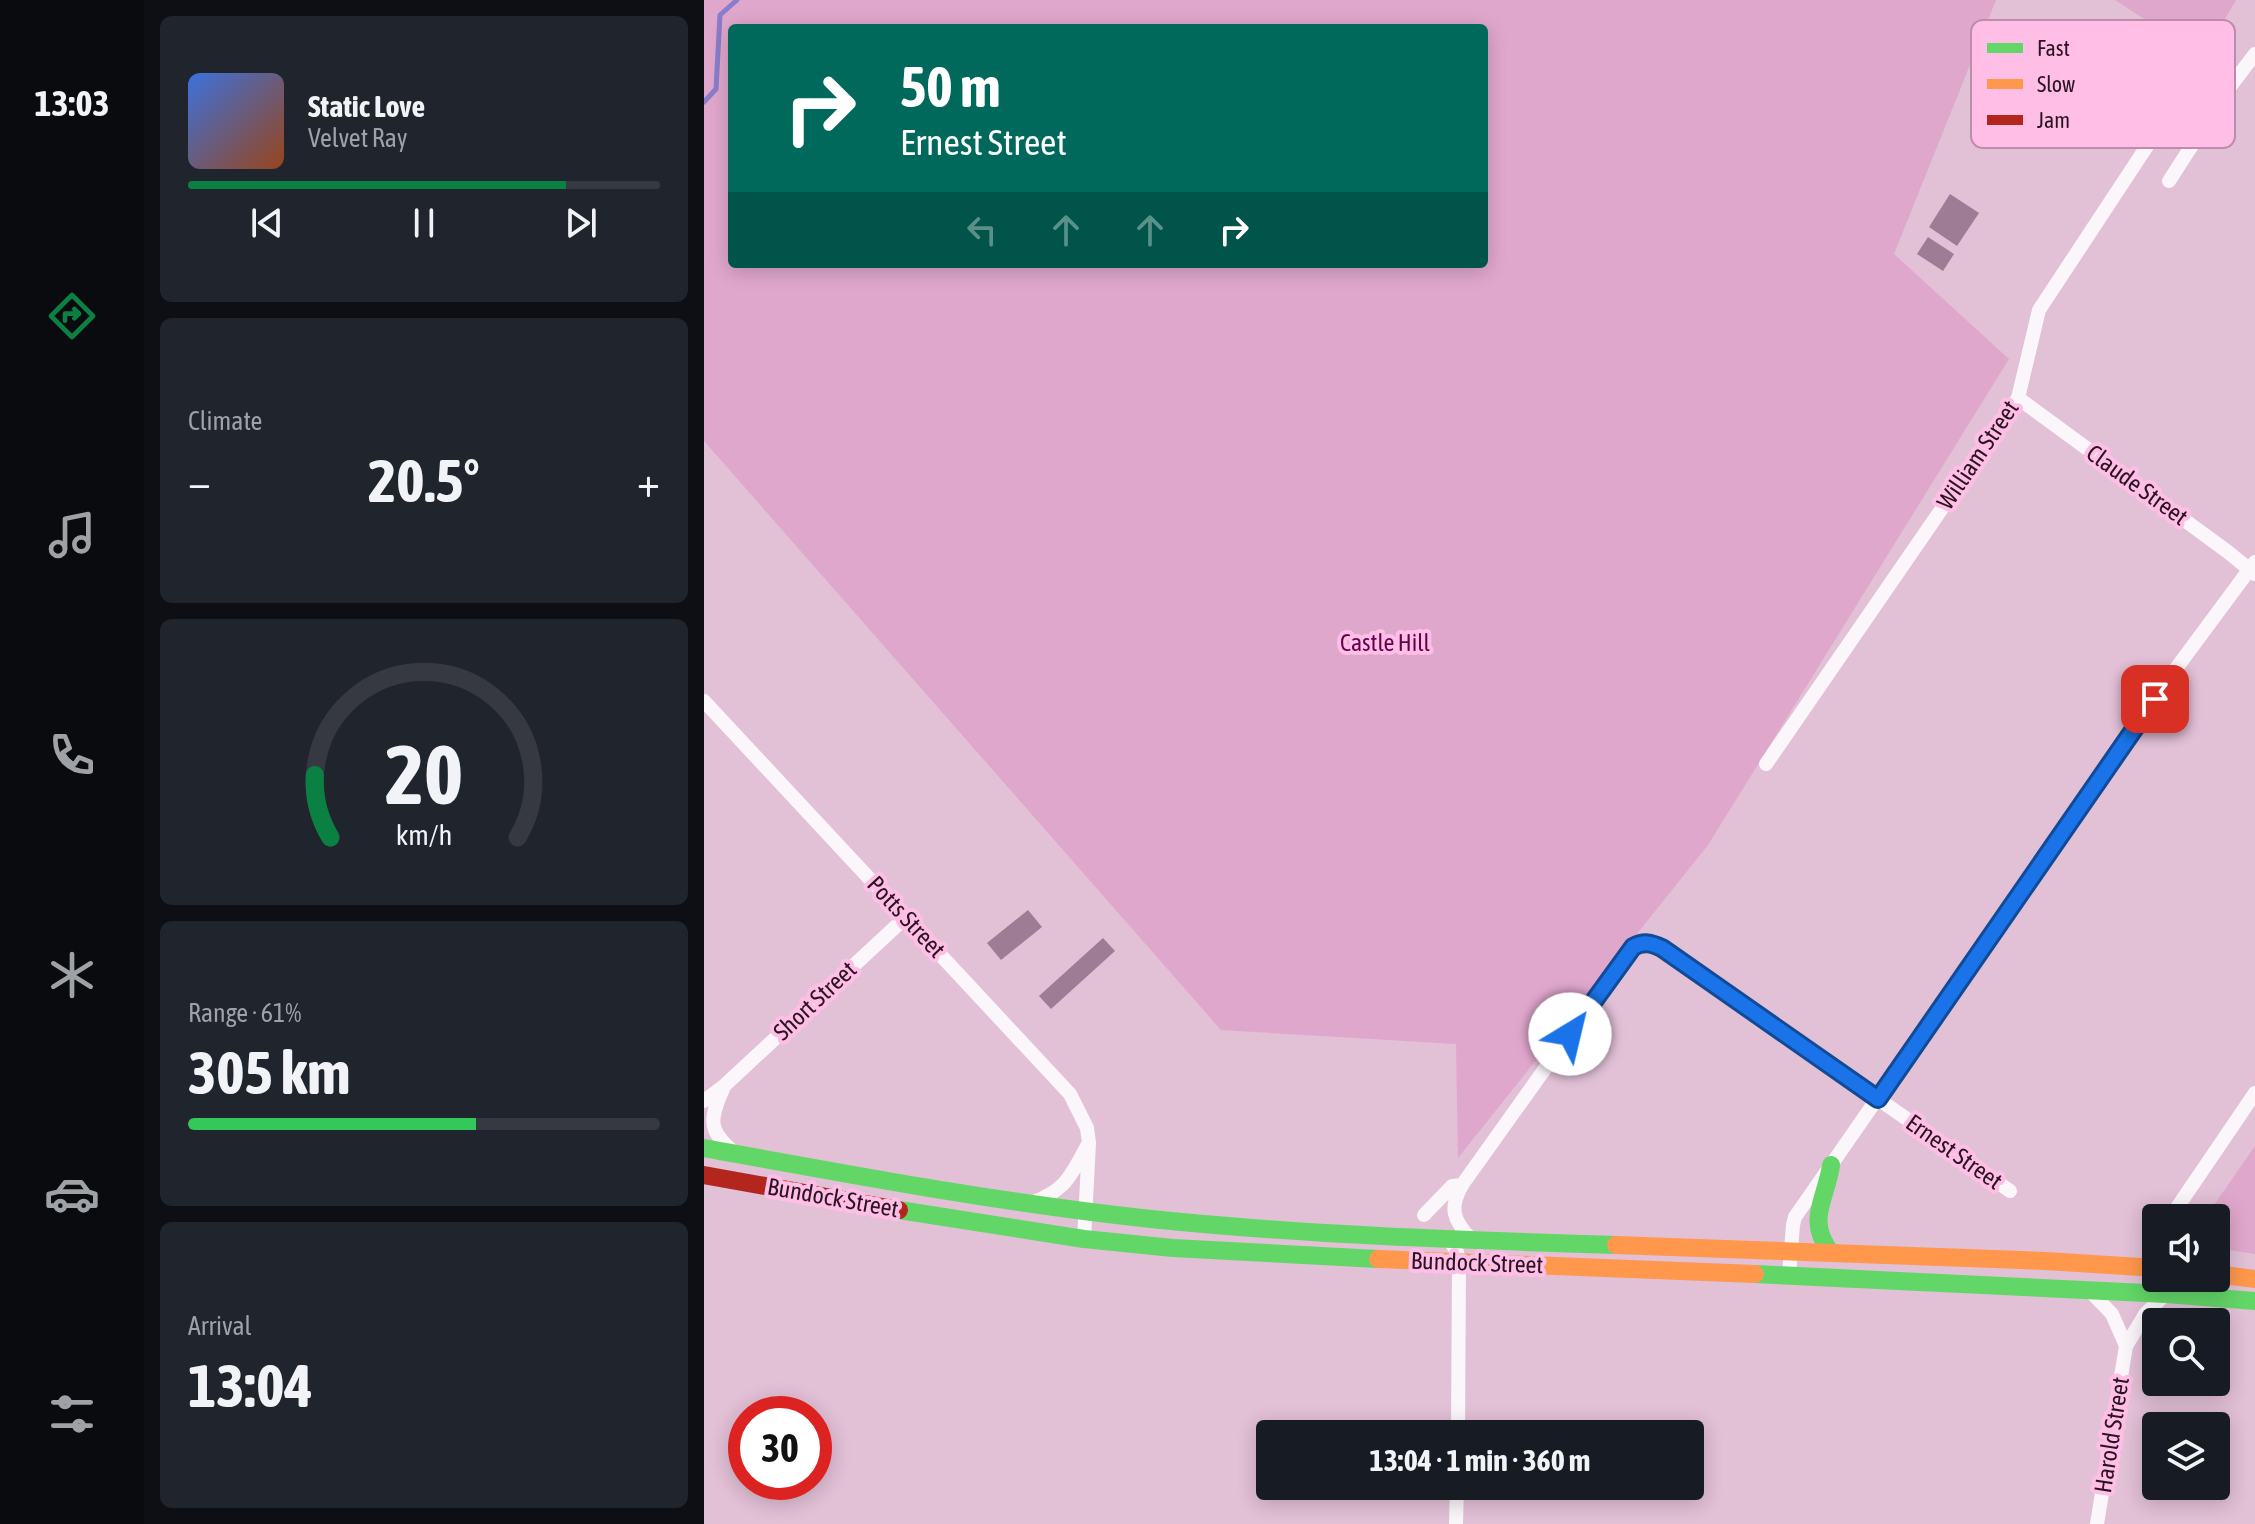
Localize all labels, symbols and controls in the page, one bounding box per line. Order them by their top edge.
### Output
legend [1971,20,2235,148]
text: Fast [2037,35,2070,61]
text: 50 m [900,55,1001,119]
icon: right [768,56,872,160]
text: Slow [2037,71,2075,97]
text: 13:03 [35,82,109,124]
text: Static Love [308,89,425,123]
text: Jam [2037,107,2070,133]
text: Ernest Street [900,121,1067,163]
text: Velvet Ray [308,123,408,153]
icon: previous [245,201,289,245]
icon: pause [402,201,446,245]
icon: next [559,201,603,245]
icon: left [960,208,1004,252]
icon: ahead [1044,208,1088,252]
icon: ahead [1128,208,1172,252]
icon: right [1212,208,1256,252]
icon: directions [44,288,100,344]
street label: William Street [1931,395,2024,514]
text: Climate [188,406,262,436]
street label: Claude Street [2082,439,2193,530]
text: 20.5° [368,446,480,515]
text: − [188,456,211,506]
text: + [637,456,660,506]
icon: music [44,507,100,563]
park label: Castle Hill [1340,629,1431,656]
pin [2121,665,2189,733]
icon: arrive [2133,677,2177,721]
text: 20 [385,726,463,822]
icon: phone [44,727,100,783]
text: km/h [396,818,452,851]
street label: Potts Street [862,871,951,963]
icon: climate [44,947,100,1003]
street label: Short Street [768,956,861,1046]
position arrow [1528,992,1612,1076]
text: Range · 61% [188,998,301,1028]
text: 305 km [188,1038,350,1107]
street label: Ernest Street [1901,1109,2008,1195]
icon: car [44,1166,100,1222]
street label: Bundock Street [765,1173,901,1222]
map controls [2142,1204,2230,1500]
button: sound [2142,1204,2230,1292]
street label: Bundock Street [1410,1247,1544,1278]
button: search [2142,1308,2230,1396]
text: Arrival [188,1311,252,1341]
text: 13:04 [188,1351,313,1420]
street label: Harold Street [2089,1375,2134,1495]
icon: filters [44,1386,100,1442]
speed limit sign: 30 [728,1396,832,1500]
button: layers [2142,1412,2230,1500]
text: 13:04 · 1 min · 360 m [1370,1443,1590,1477]

